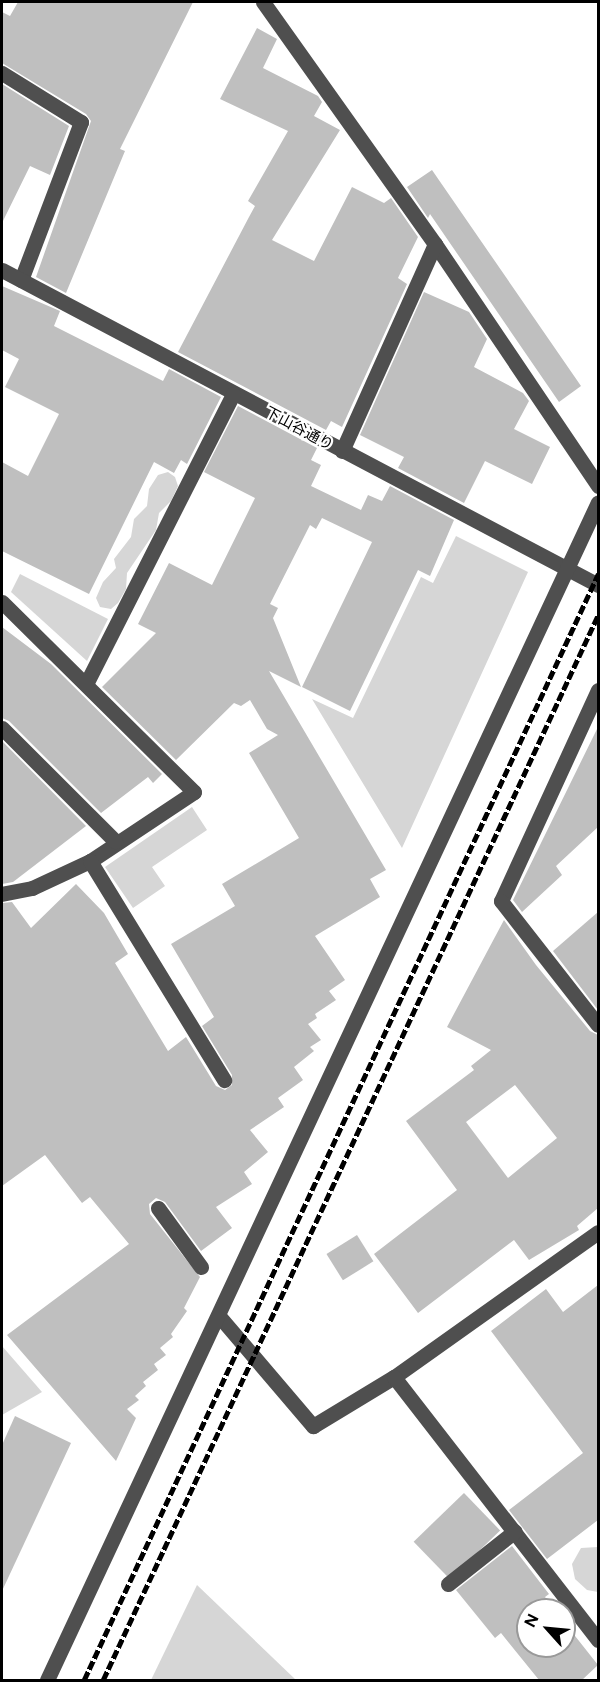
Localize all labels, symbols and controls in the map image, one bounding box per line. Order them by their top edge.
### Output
street label: 下山谷通り [262,403,336,455]
north arrow [516,1598,576,1658]
text: N [520,1611,543,1630]

